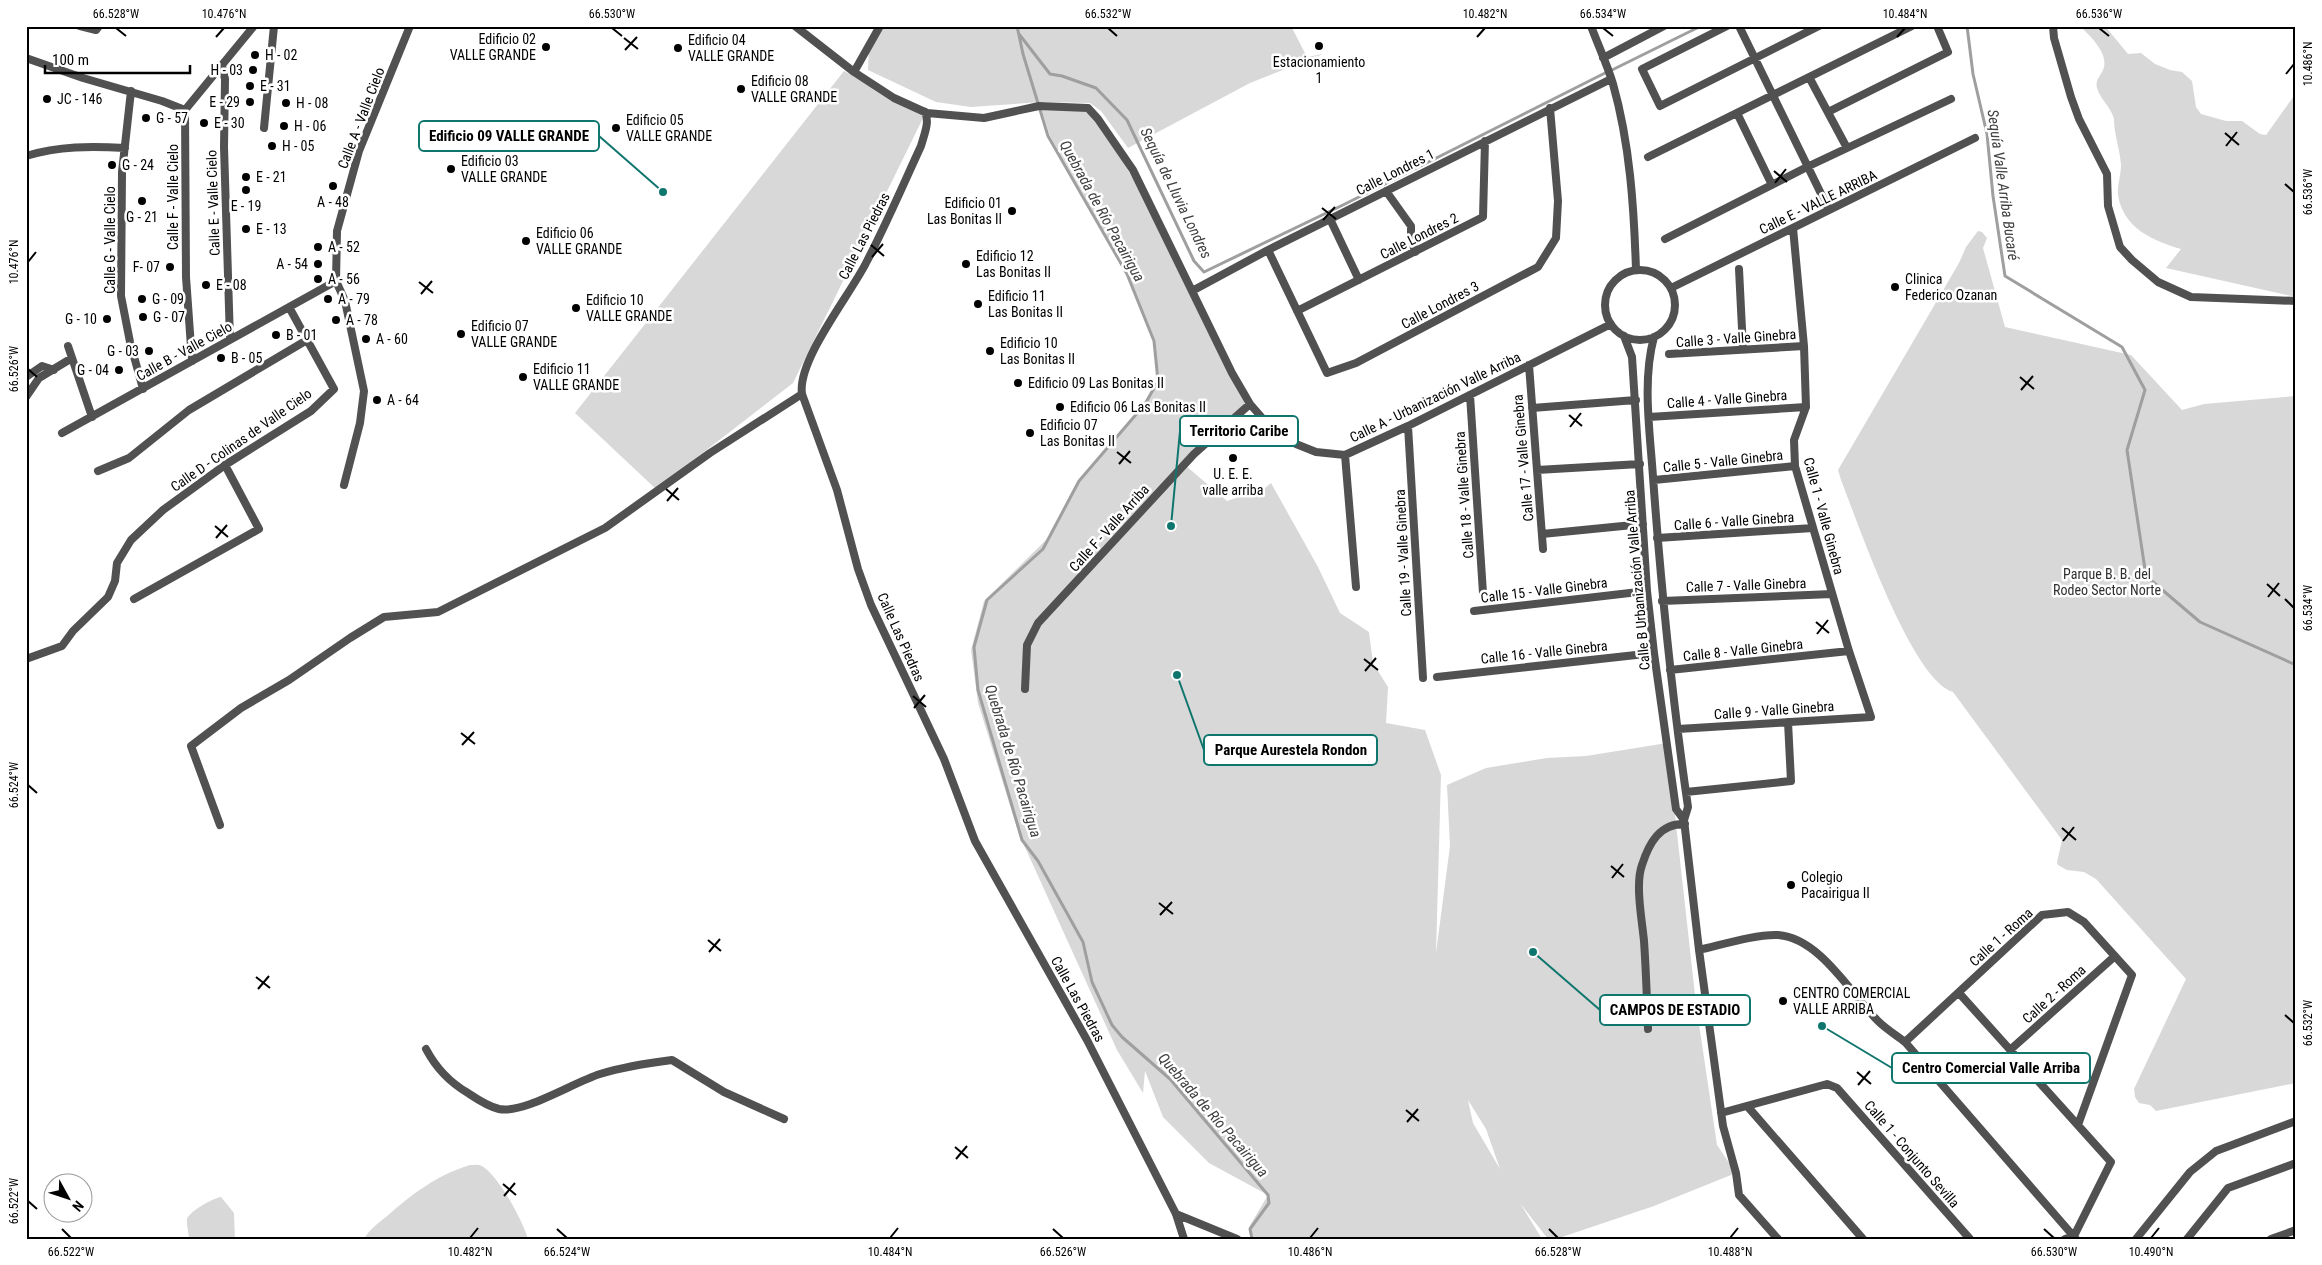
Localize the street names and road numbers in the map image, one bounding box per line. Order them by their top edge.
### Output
street label: Calle A - Valle Cielo [334,65,388,171]
street label: Calle F - Valle Cielo [165,144,181,250]
street label: Calle Londres 1 [1353,145,1437,199]
street label: Calle E - Valle Cielo [203,150,223,256]
street label: Calle E - VALLE ARRIBA [1757,167,1879,237]
street label: Calle G - Valle Cielo [102,186,118,294]
street label: Calle Las Piedras [835,190,893,282]
street label: Calle Londres 2 [1377,209,1461,263]
street label: Calle Londres 3 [1399,278,1481,332]
street label: Calle B - Valle Cielo [133,318,235,384]
street label: Calle 3 - Valle Ginebra [1675,326,1797,350]
street label: Calle A - Urbanización Valle Arriba [1347,349,1523,445]
street label: Calle D - Colinas de Valle Cielo [167,385,315,495]
street label: Calle 4 - Valle Ginebra [1666,387,1788,411]
street label: Calle 17 - Valle Ginebra [1509,394,1537,522]
street label: Calle 18 - Valle Ginebra [1452,431,1476,559]
street label: Calle 5 - Valle Ginebra [1662,447,1784,475]
street label: Calle 1 - Valle Ginebra [1801,456,1847,576]
street label: Calle F - Valle Arriba [1066,481,1152,575]
street label: Calle 19 - Valle Ginebra [1392,489,1414,617]
street label: Calle B Urbanización Valle Arriba [1621,489,1653,671]
street label: Calle 6 - Valle Ginebra [1673,509,1795,533]
street label: Calle 15 - Valle Ginebra [1480,574,1608,606]
street label: Calle 7 - Valle Ginebra [1685,575,1807,595]
street label: Calle Las Piedras [874,590,928,684]
street label: Calle 8 - Valle Ginebra [1682,636,1804,664]
street label: Calle 16 - Valle Ginebra [1480,637,1608,667]
street label: Calle 9 - Valle Ginebra [1713,698,1835,722]
street label: Calle 1 - Roma [1966,905,2036,969]
street label: Calle Las Piedras [1048,953,1108,1045]
street label: Calle 2 - Roma [2019,962,2089,1026]
street label: Calle 1 - Conjunto Sevilla [1861,1097,1963,1211]

